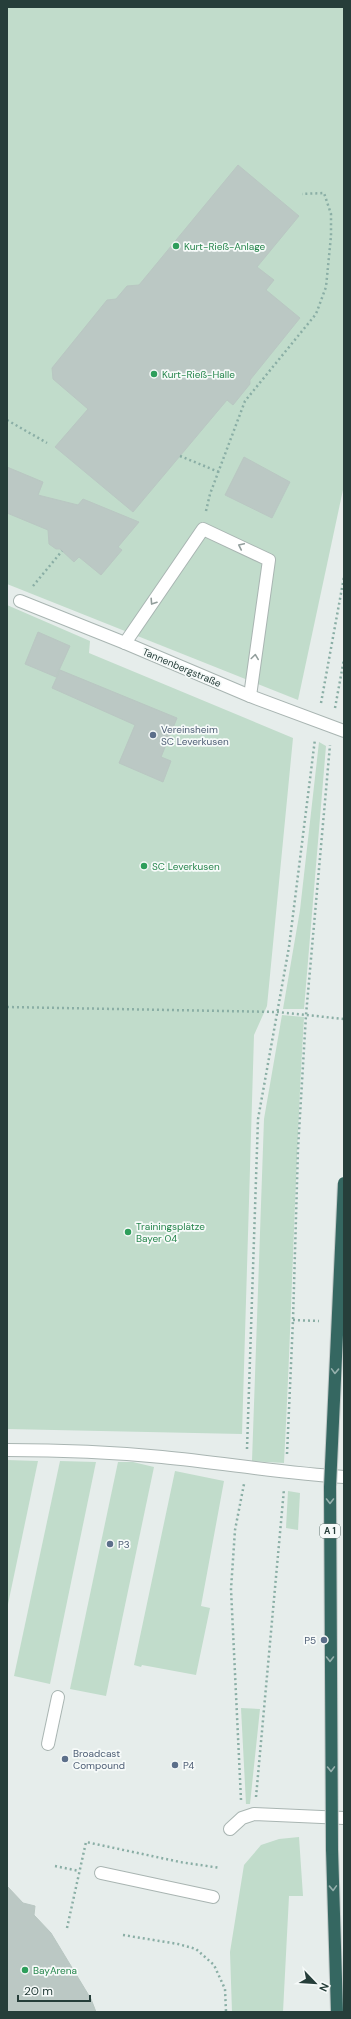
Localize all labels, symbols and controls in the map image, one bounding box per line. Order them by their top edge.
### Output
place label: Kurt-Rieß-Anlage [184,240,266,253]
marker: Kurt-Rieß-Anlage [171,241,181,251]
place label: Kurt-Rieß-Halle [162,368,235,381]
marker: Kurt-Rieß-Halle [149,369,159,379]
one-way arrow [238,543,245,551]
one-way arrow [151,597,158,604]
street label: Tannenbergstraße [140,645,223,690]
one-way arrow [250,654,259,660]
place label: Vereinsheim SC Leverkusen [161,723,229,748]
marker: Vereinsheim SC Leverkusen [148,730,158,740]
place label: SC Leverkusen [152,860,220,873]
marker: SC Leverkusen [139,861,149,871]
place label: Trainingsplätze Bayer 04 [136,1220,205,1245]
marker: Trainingsplätze Bayer 04 [123,1227,133,1237]
one-way arrow [330,1368,339,1374]
one-way arrow [326,1498,334,1504]
road number: A 1 [320,1524,340,1538]
place label: P3 [118,1538,130,1551]
marker: P3 [105,1539,115,1549]
place label: P5 [304,1634,316,1647]
marker: P5 [319,1635,329,1645]
one-way arrow [326,1656,334,1662]
place label: Broadcast Compound [73,1747,125,1772]
marker: Broadcast Compound [60,1754,70,1764]
place label: P4 [183,1759,194,1772]
marker: P4 [170,1760,180,1770]
one-way arrow [327,1766,335,1772]
one-way arrow [329,1885,337,1891]
north arrow [295,1963,335,2003]
place label: BayArena [33,1964,77,1977]
marker: BayArena [20,1965,30,1975]
scale bar [18,1977,90,2003]
text: N [316,1981,332,1994]
text: 20 m [24,1983,53,1999]

